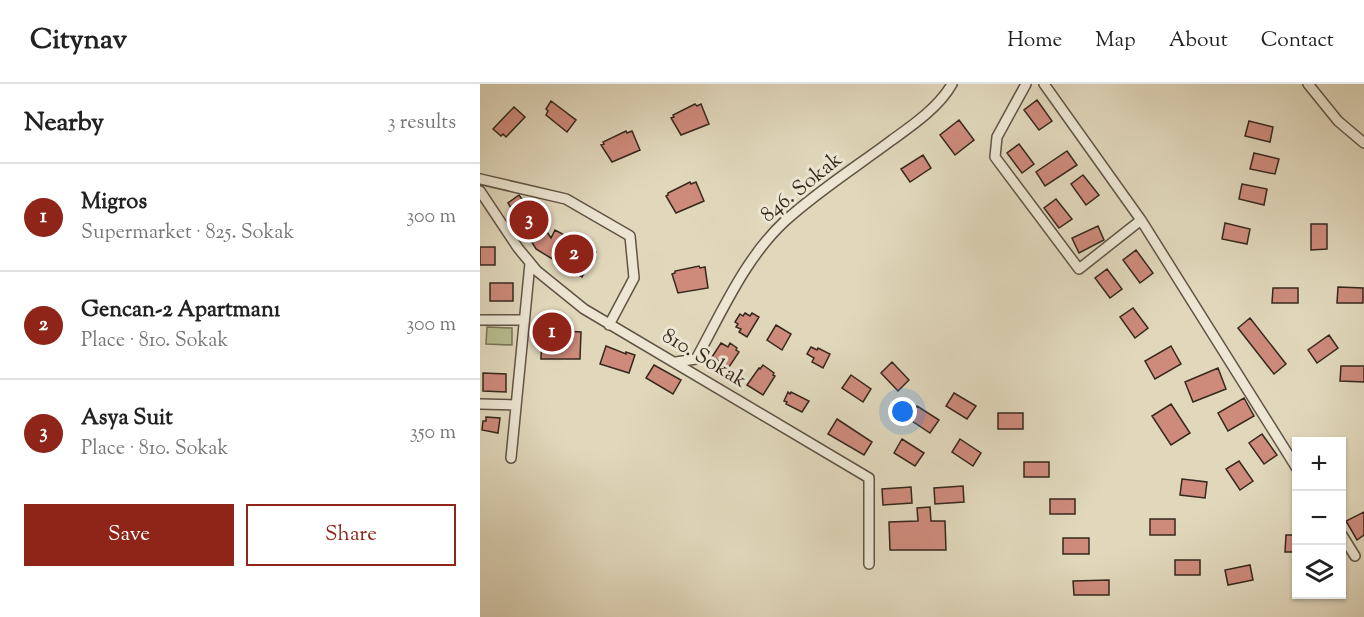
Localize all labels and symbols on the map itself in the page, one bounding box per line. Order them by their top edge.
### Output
street label: 846. Sokak [755,145,850,230]
pin: 3 [509,198,548,242]
pin: 2 [554,232,593,276]
pin: 1 [532,310,572,354]
street label: 810. Sokak [656,322,753,396]
your location [888,397,917,426]

